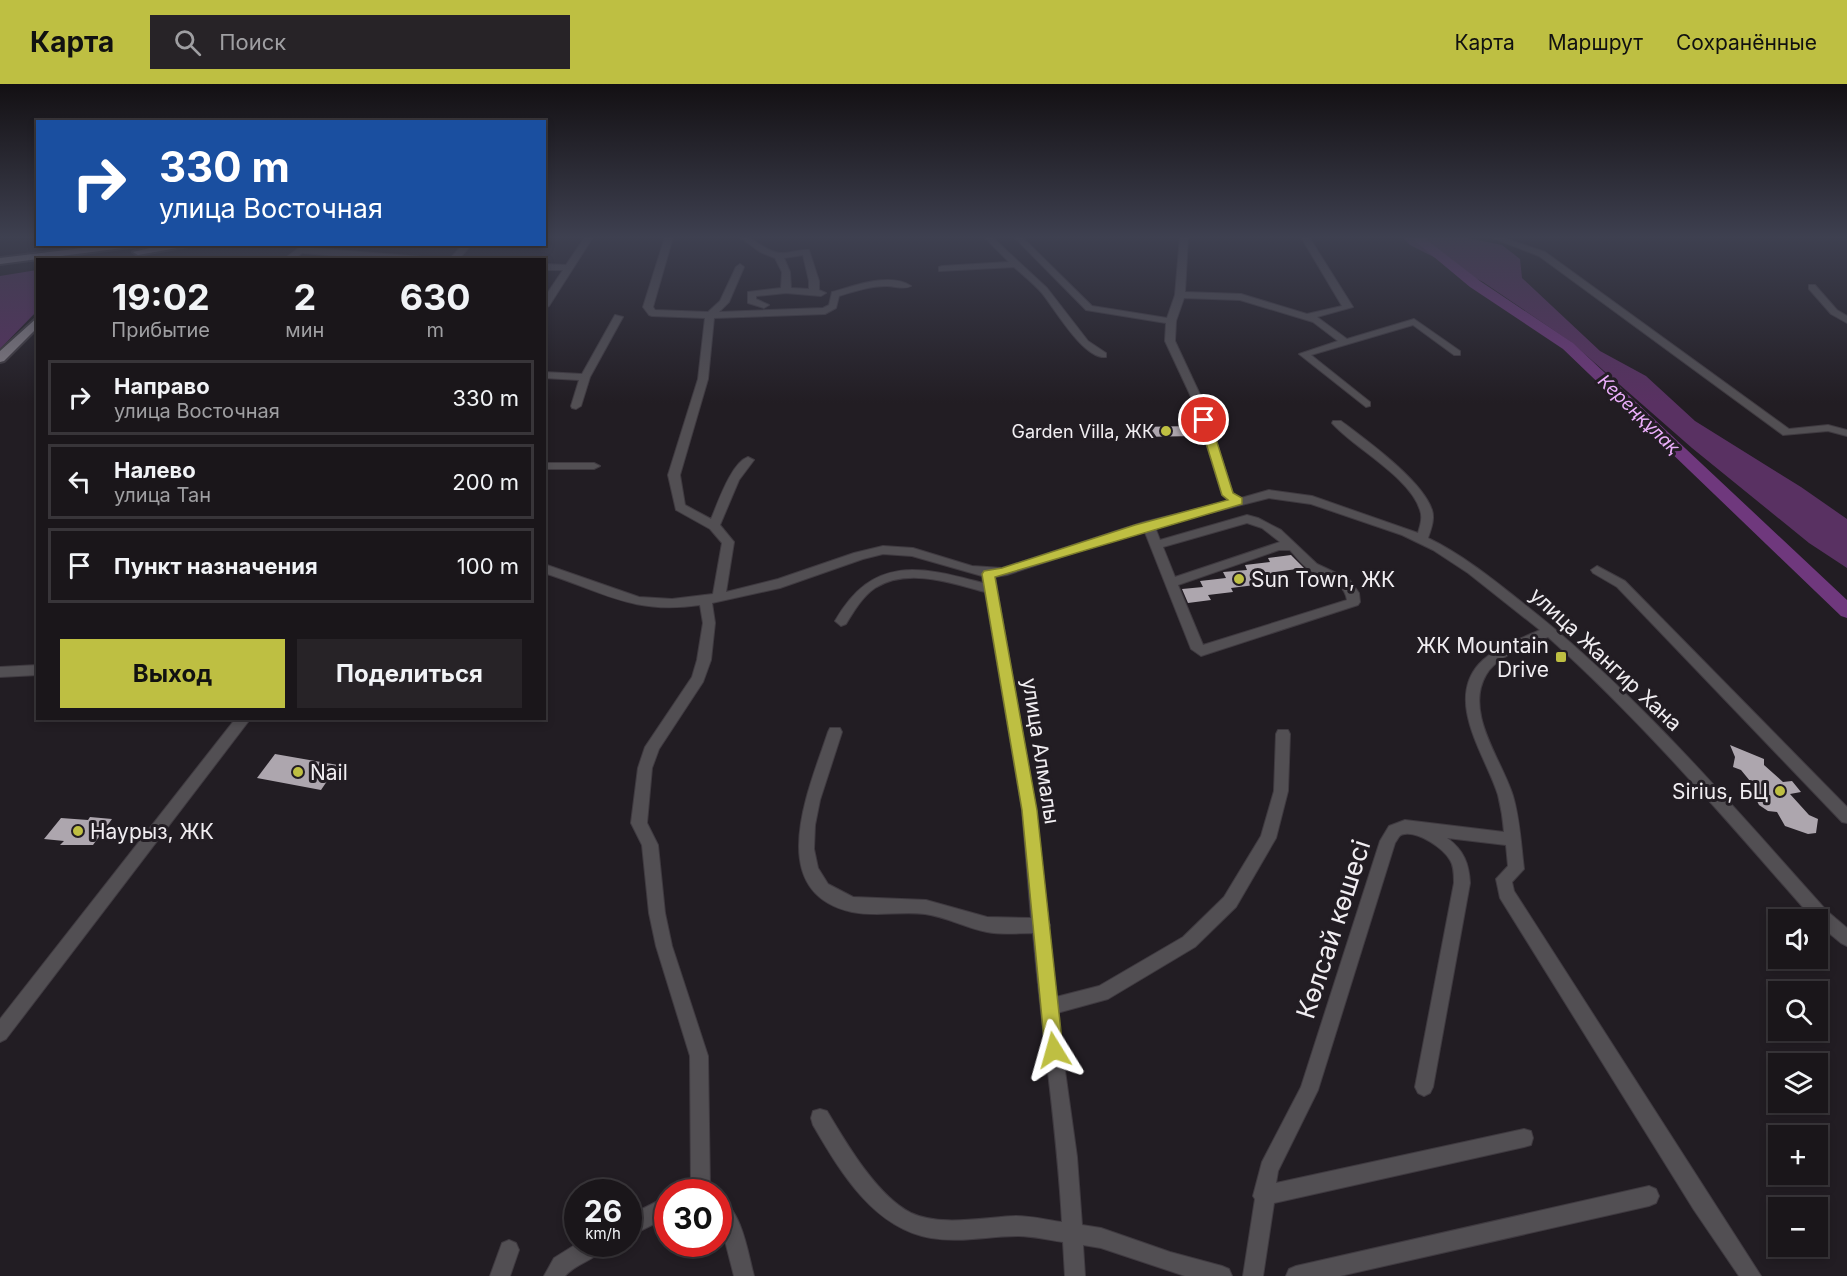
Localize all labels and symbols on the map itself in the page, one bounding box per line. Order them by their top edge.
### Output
water label: Кереңқұлақ [1594,370,1685,459]
pin [1178,394,1229,445]
place label: Garden Villa, ЖК [1012,421,1154,442]
marker: Garden Villa, ЖК [1159,424,1173,438]
place label: Sun Town, ЖК [1251,567,1395,592]
marker: Sun Town, ЖК [1232,572,1246,586]
street label: улица Жангир Хана [1525,582,1687,736]
place label: ЖК Mountain Drive [1416,633,1549,682]
marker: ЖК Mountain Drive [1554,650,1568,664]
street label: улица Алмалы [1017,676,1065,826]
place label: Nail [310,760,348,785]
marker: Nail [291,765,305,779]
place label: Sirius, БЦ [1672,779,1768,804]
marker: Sirius, БЦ [1773,784,1787,798]
place label: Наурыз, ЖК [90,819,214,844]
marker: Наурыз, ЖК [71,824,85,838]
street label: Көлсай көшесі [1289,836,1377,1022]
position arrow [1022,1018,1086,1082]
speed limit sign: 30 [654,1179,732,1257]

